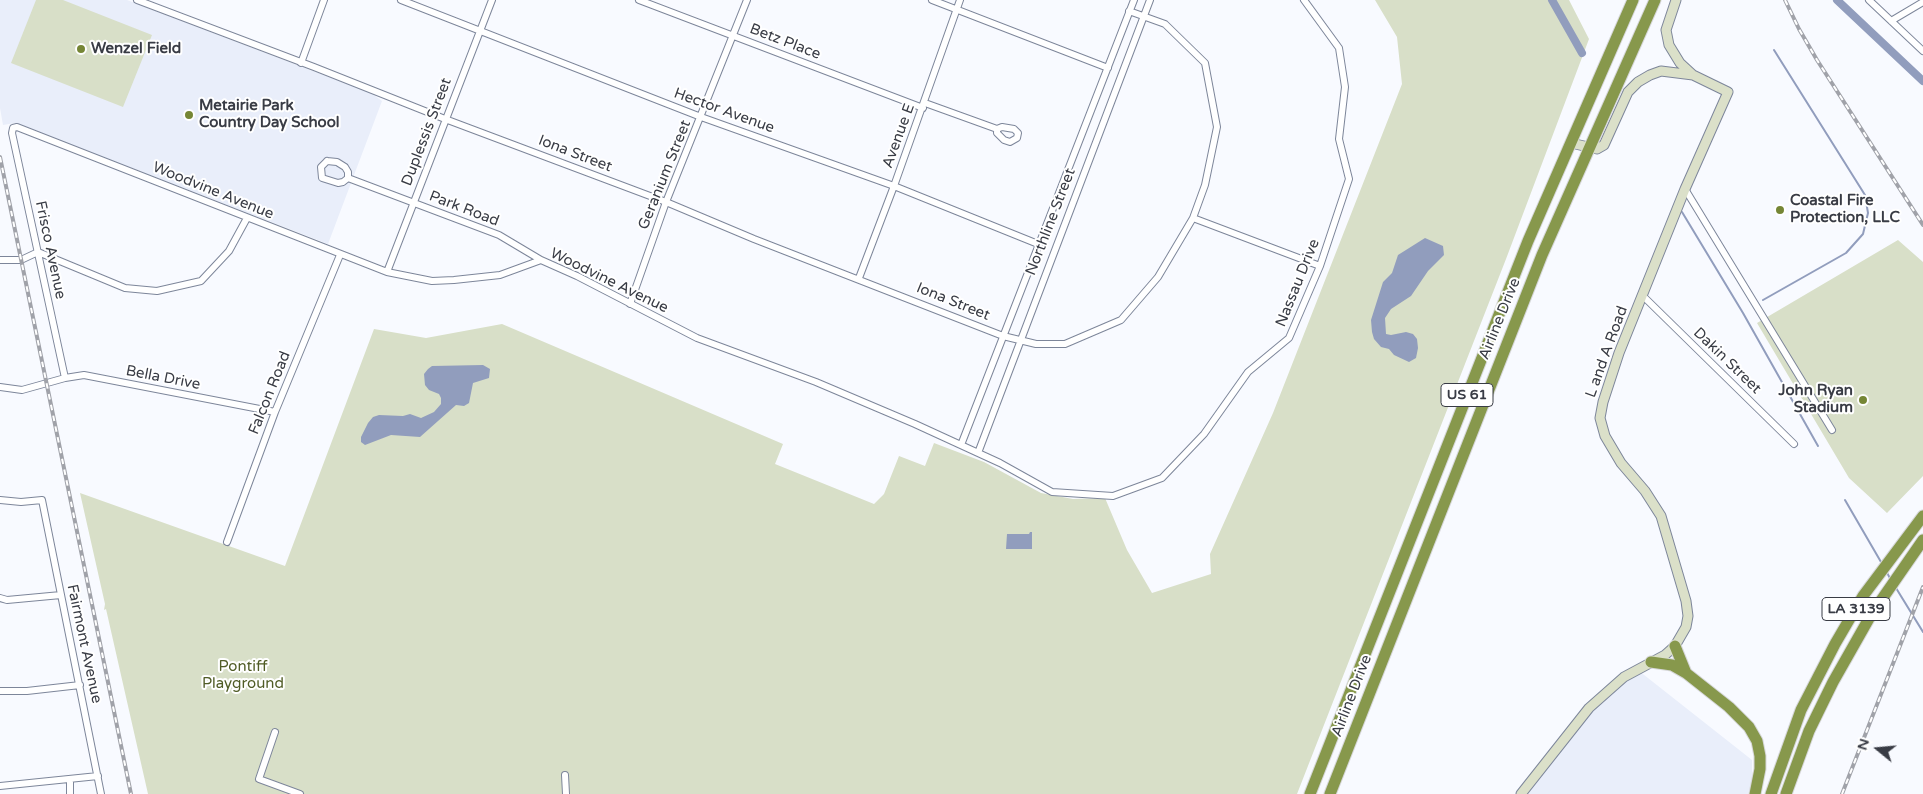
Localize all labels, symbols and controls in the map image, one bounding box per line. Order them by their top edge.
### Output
street label: Betz Place [747,20,823,64]
place label: Wenzel Field [91,40,181,58]
marker: Wenzel Field [75,43,87,55]
street label: Duplessis Street [398,76,456,188]
street label: Hector Avenue [671,84,777,138]
place label: Metairie Park Country Day School [199,97,340,132]
street label: Avenue E [879,101,919,171]
marker: Metairie Park Country Day School [183,109,195,121]
street label: Geranium Street [635,118,695,232]
street label: Iona Street [536,132,614,176]
street label: Woodvine Avenue [150,158,276,224]
street label: Northline Street [1022,166,1080,278]
street label: Park Road [426,187,502,231]
place label: Coastal Fire Protection, LLC [1790,192,1900,227]
street label: Frisco Avenue [31,199,69,301]
marker: Coastal Fire Protection, LLC [1774,204,1786,216]
street label: Nassau Drive [1272,236,1324,330]
street label: Woodvine Avenue [547,245,671,317]
street label: Airline Drive [1475,276,1525,362]
street label: Iona Street [914,279,992,325]
street label: L and A Road [1582,304,1632,400]
street label: Dakin Street [1689,324,1765,398]
street label: Falcon Road [245,349,295,437]
street label: Bella Drive [124,362,202,394]
place label: John Ryan Stadium [1779,382,1853,417]
road number: US 61 [1441,384,1493,406]
marker: John Ryan Stadium [1857,394,1869,406]
street label: Fairmont Avenue [63,583,105,705]
road number: LA 3139 [1822,598,1890,620]
street label: Airline Drive [1328,652,1376,740]
park label: Pontiff Playground [202,658,284,693]
north arrow [1853,724,1903,774]
text: N [1853,737,1873,752]

